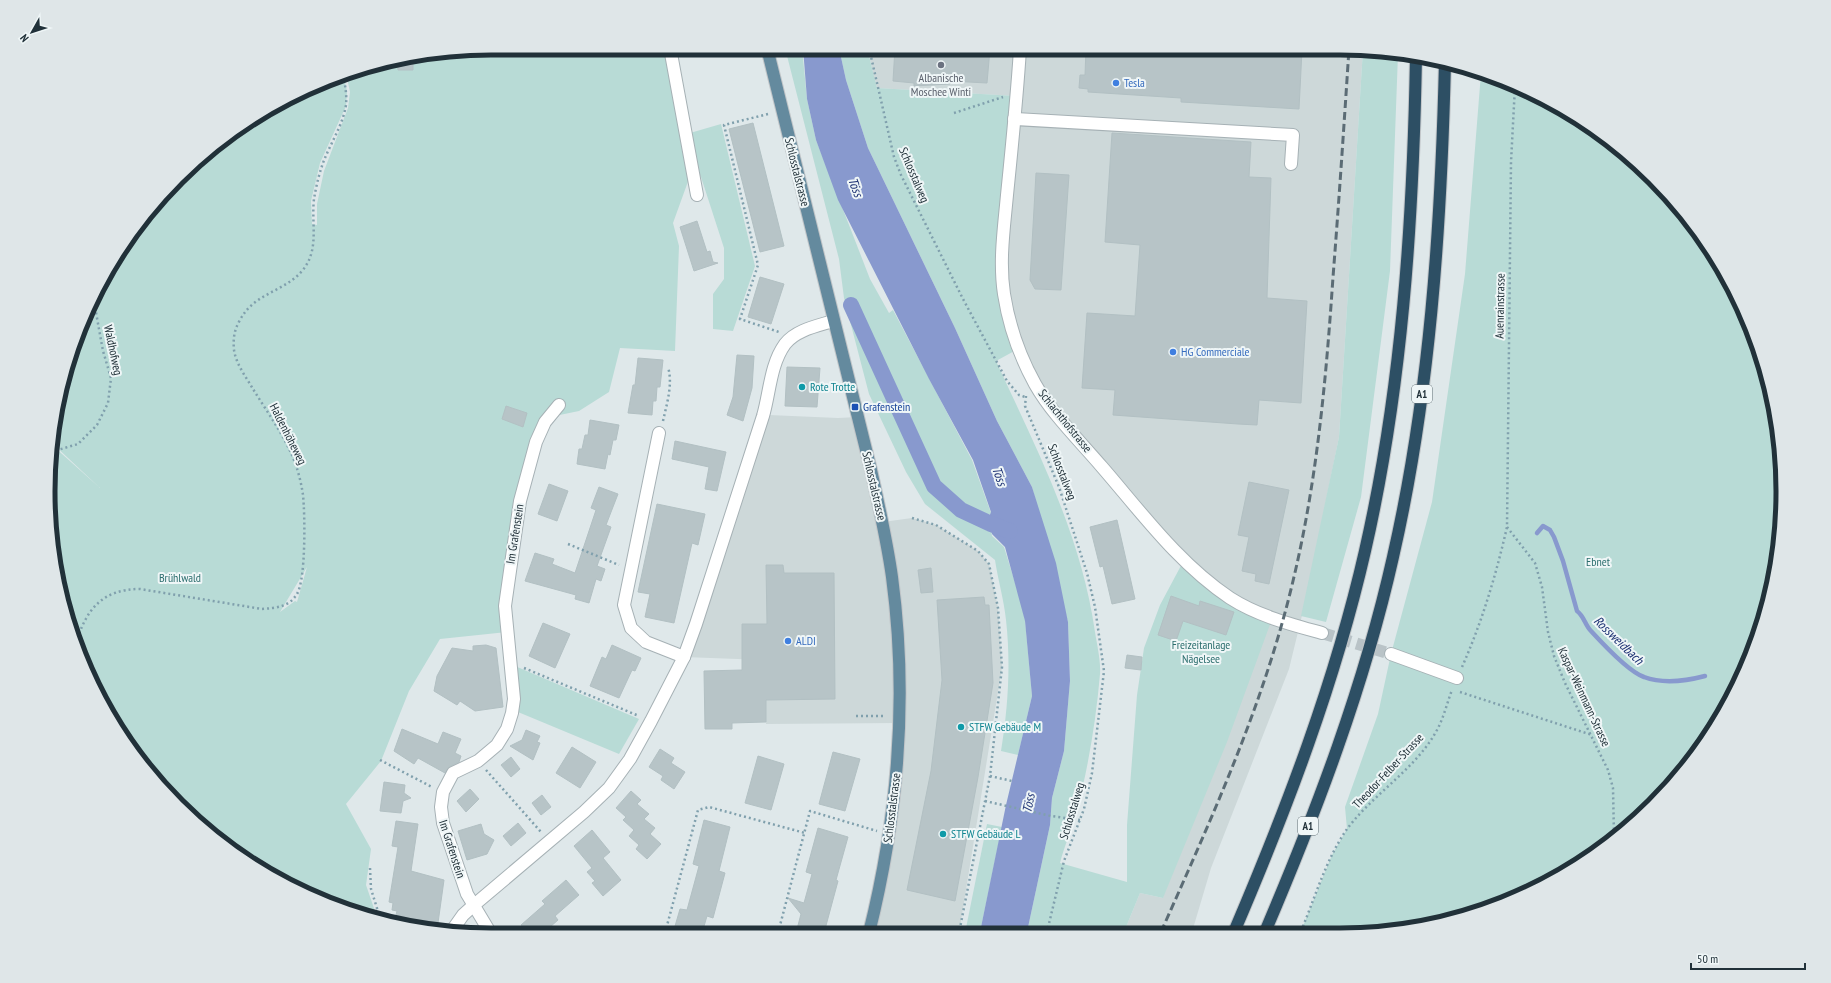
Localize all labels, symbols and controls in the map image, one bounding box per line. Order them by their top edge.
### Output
north arrow [12,12,52,52]
text: N [17,32,32,45]
marker: Albanische Moschee Winti [936,60,946,70]
place label: Albanische Moschee Winti [911,70,971,99]
place label: Tesla [1124,75,1145,90]
marker: Tesla [1111,78,1121,88]
street label: Schlosstalstrasse [782,136,813,208]
street label: Schlosstalweg [896,145,933,205]
water label: Töss [844,175,867,201]
street label: Auenrainstrasse [1491,273,1508,339]
street label: Waldhofweg [101,323,126,376]
place label: HG Commerciale [1181,344,1250,359]
marker: HG Commerciale [1168,347,1178,357]
place label: Rote Trotte [810,379,855,394]
marker: Rote Trotte [797,382,807,392]
road number: A1 [1412,385,1432,403]
street label: Schlachthofstrasse [1035,386,1095,455]
place label: Grafenstein [863,399,910,414]
street label: Haldenhöheweg [267,400,310,467]
marker: Grafenstein [850,402,860,412]
street label: Schlosstalweg [1045,442,1080,502]
street label: Schlosstalstrasse [859,450,890,522]
water label: Töss [988,464,1011,490]
street label: Im Grafenstein [502,503,527,565]
park label: Ebnet [1586,554,1611,569]
park label: Brühlwald [159,570,201,585]
water label: Rossweidbach [1590,612,1648,669]
place label: ALDI [796,633,816,648]
marker: ALDI [783,636,793,646]
park label: Freizeitanlage Nägelsee [1172,637,1230,666]
street label: Kaspar-Weinmann-Strasse [1555,645,1614,749]
place label: STFW Gebäude M [969,719,1041,734]
marker: STFW Gebäude M [956,722,966,732]
street label: Theodor-Felber-Strasse [1349,730,1426,811]
street label: Schlosstalstrasse [880,772,903,844]
street label: Schlosstalweg [1056,781,1087,841]
water label: Töss [1018,790,1039,814]
road number: A1 [1298,817,1318,835]
street label: Im Grafenstein [436,818,469,880]
place label: STFW Gebäude L [951,826,1021,841]
marker: STFW Gebäude L [938,829,948,839]
scale bar [1691,945,1805,971]
text: 50 m [1697,951,1718,966]

